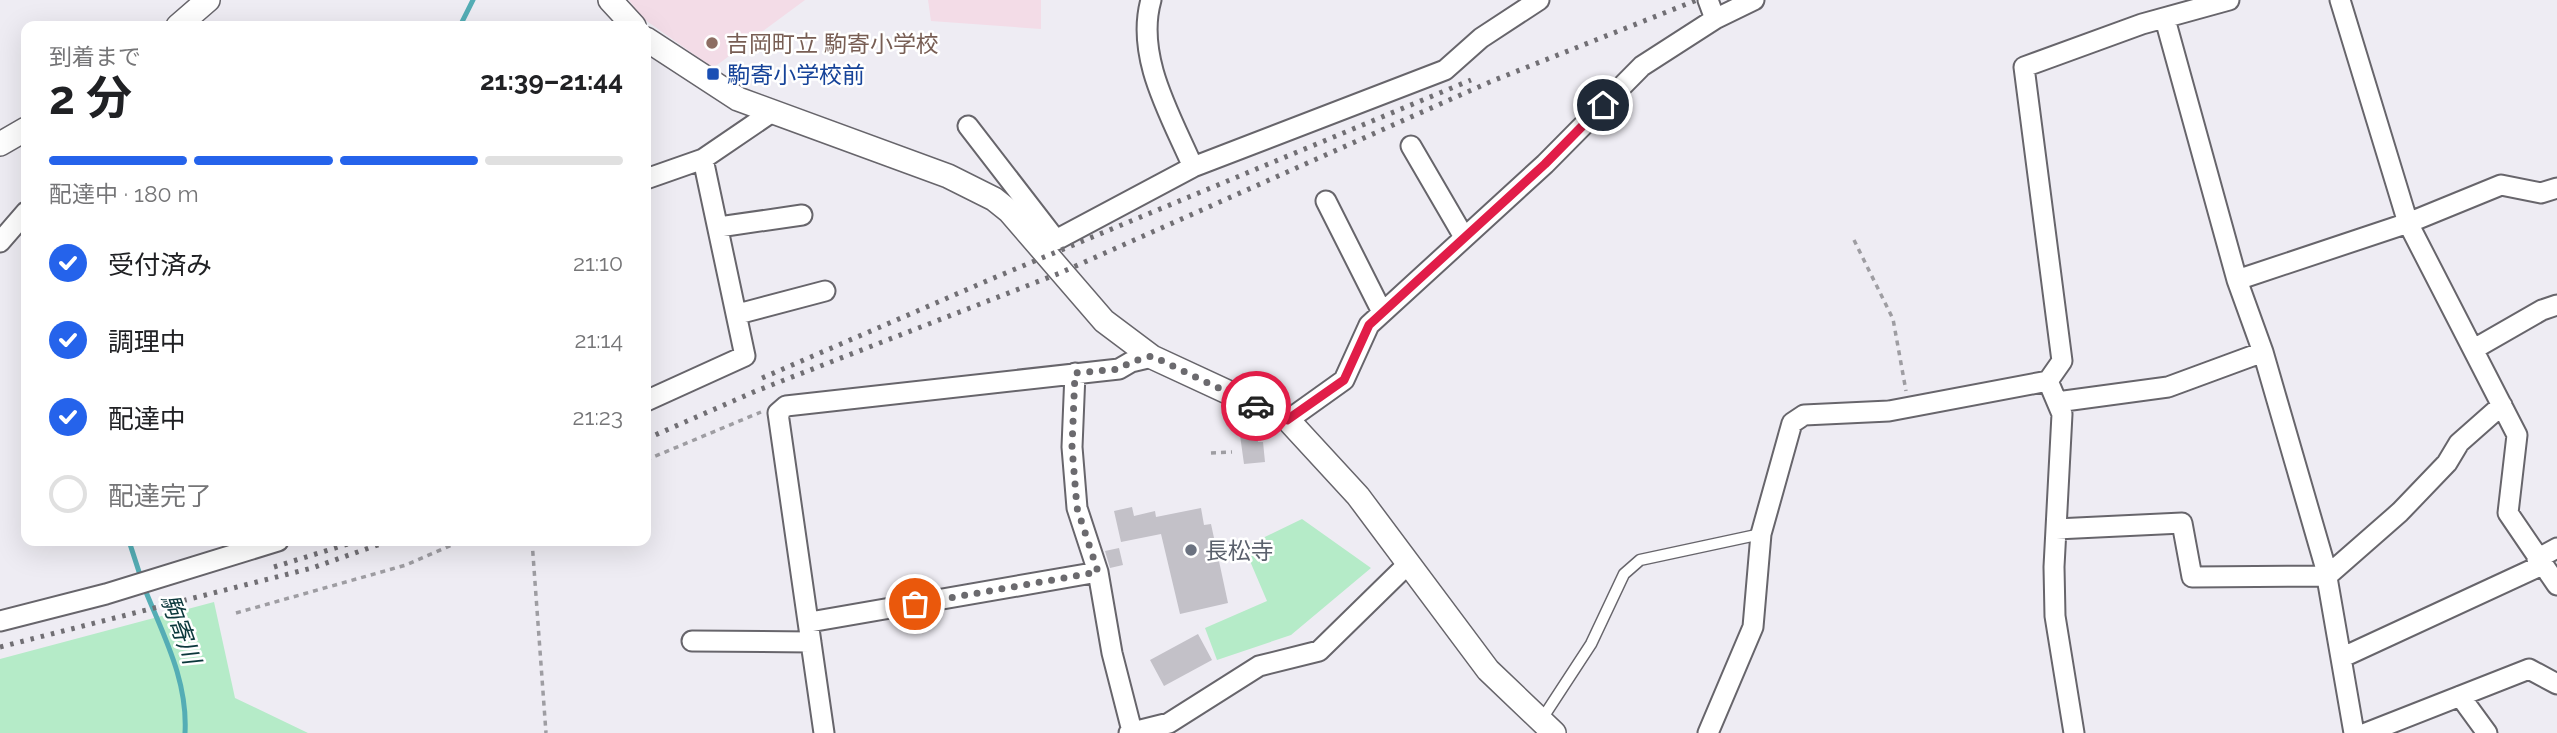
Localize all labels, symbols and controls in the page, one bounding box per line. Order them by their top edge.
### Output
place label: 吉岡町立 駒寄小学校 [726,30,939,57]
marker: 吉岡町立 駒寄小学校 [704,35,720,51]
text: 到着まで [49,43,141,70]
place label: 駒寄小学校前 [727,61,865,88]
text: 21:39–21:44 [480,66,623,96]
marker: 駒寄小学校前 [705,66,721,82]
text: 2 分 [49,71,132,125]
pin [1573,75,1633,135]
icon: home [1584,86,1622,124]
text: 配達中 · 180 m [49,180,199,207]
icon: check [49,244,87,282]
text: 21:10 [573,249,623,276]
text: 受付済み [108,250,212,280]
icon: check [49,321,87,359]
text: 21:14 [574,326,623,353]
text: 調理中 [108,327,186,357]
courier [1221,371,1291,441]
icon: car [1237,387,1275,425]
icon: check [49,398,87,436]
text: 21:23 [573,403,623,430]
text: 配達中 [108,404,186,434]
text: 配達完了 [108,481,212,511]
place label: 長松寺 [1205,537,1274,564]
marker: 長松寺 [1183,542,1199,558]
pin [885,574,945,634]
icon: bag [896,585,934,623]
water label: 駒寄川 [155,590,208,671]

